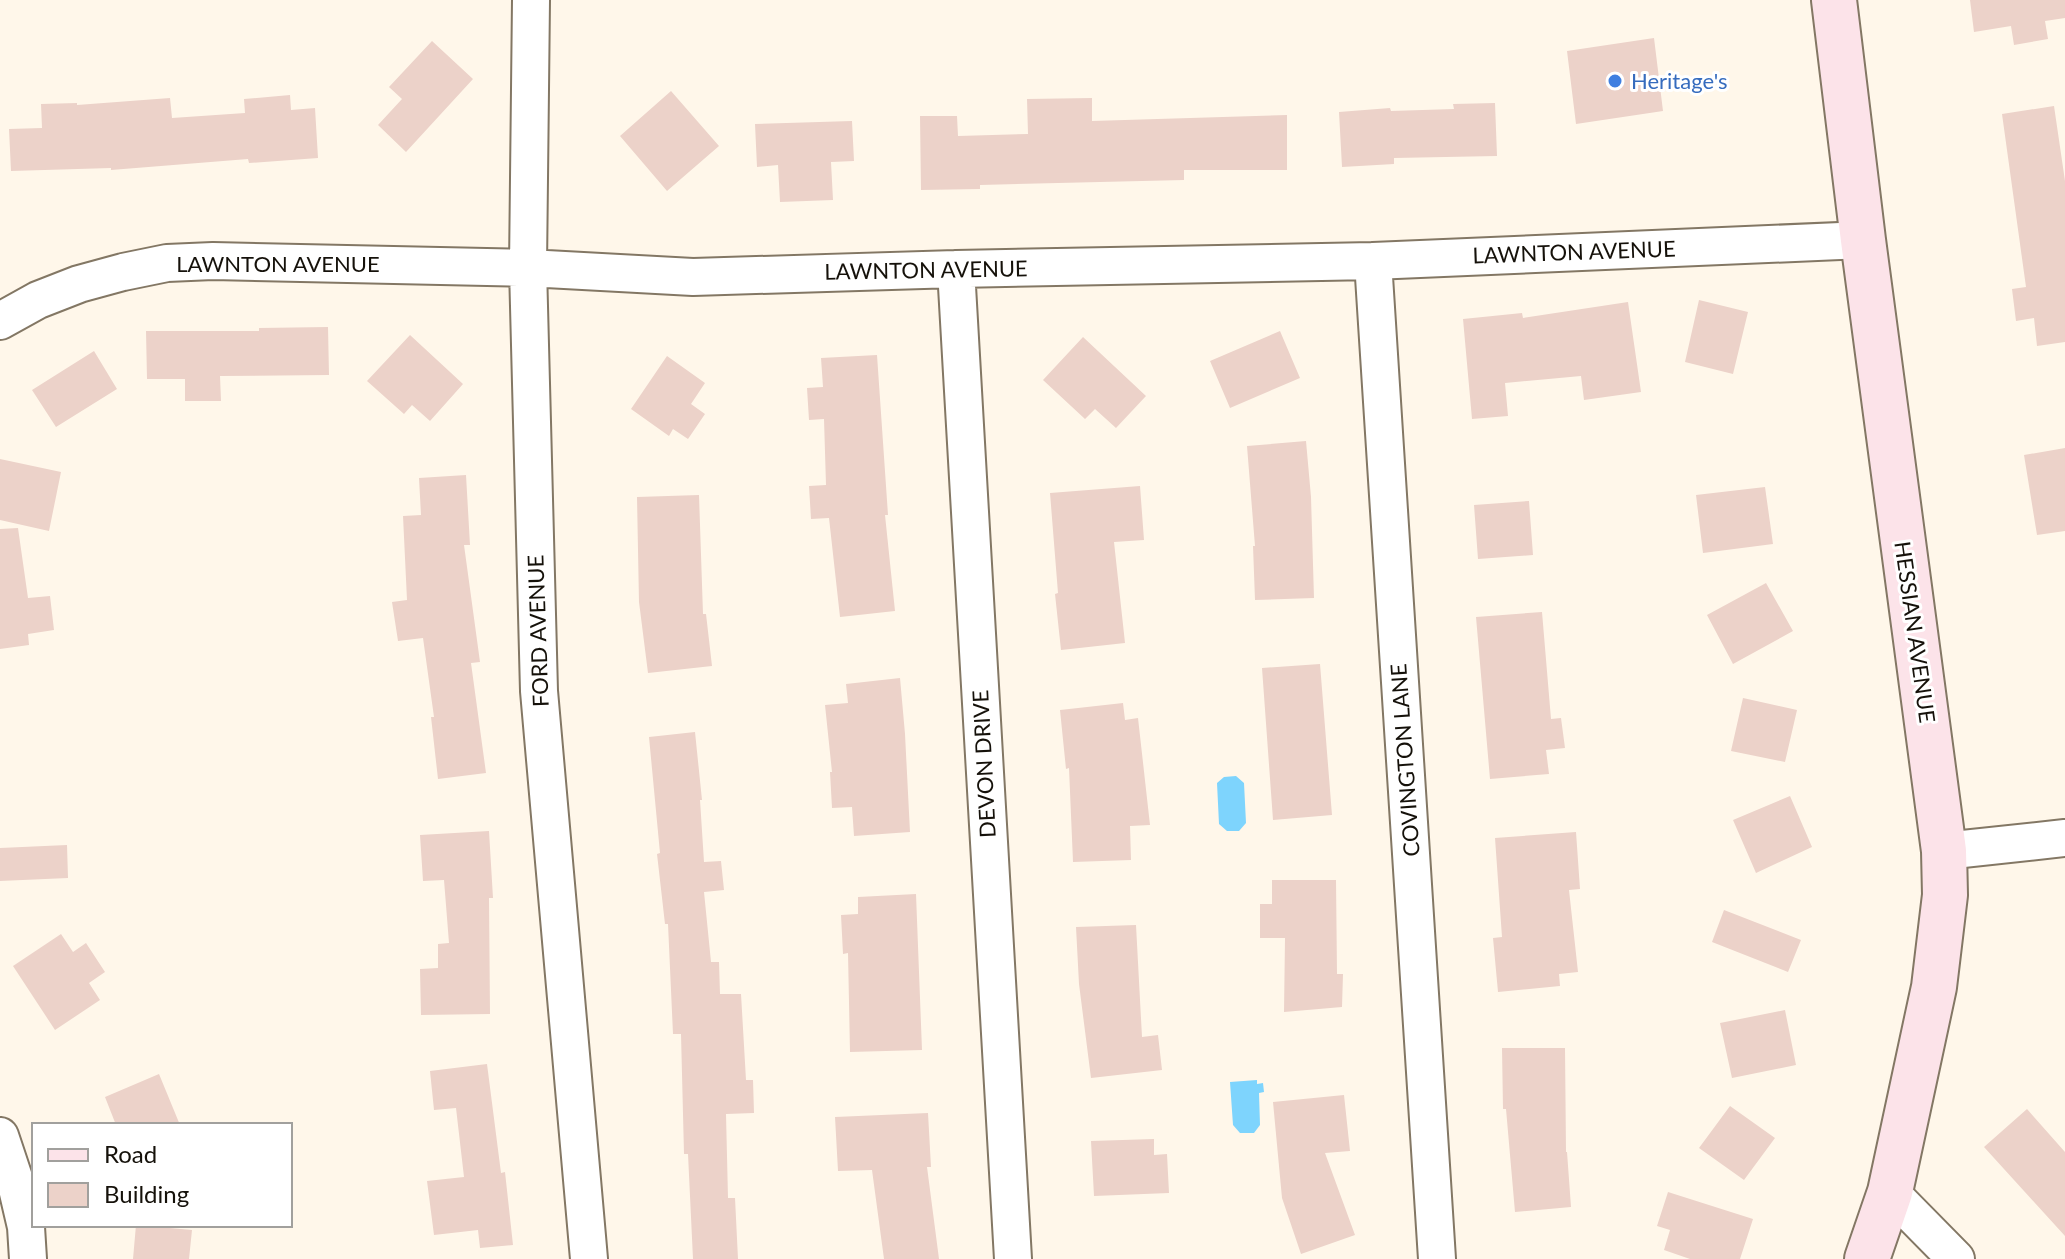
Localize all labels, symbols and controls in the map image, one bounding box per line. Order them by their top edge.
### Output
place label: Heritage's [1631,67,1728,94]
marker: Heritage's [1606,72,1624,90]
street label: LAWNTON AVENUE [1472,234,1676,269]
street label: LAWNTON AVENUE [176,250,380,277]
street label: LAWNTON AVENUE [824,254,1028,285]
street label: HESSIAN AVENUE [1889,539,1942,724]
street label: FORD AVENUE [521,554,554,708]
street label: COVINGTON LANE [1384,663,1425,857]
street label: DEVON DRIVE [966,689,1001,839]
legend [32,1123,292,1227]
text: Road [104,1139,157,1168]
text: Building [104,1179,189,1208]

